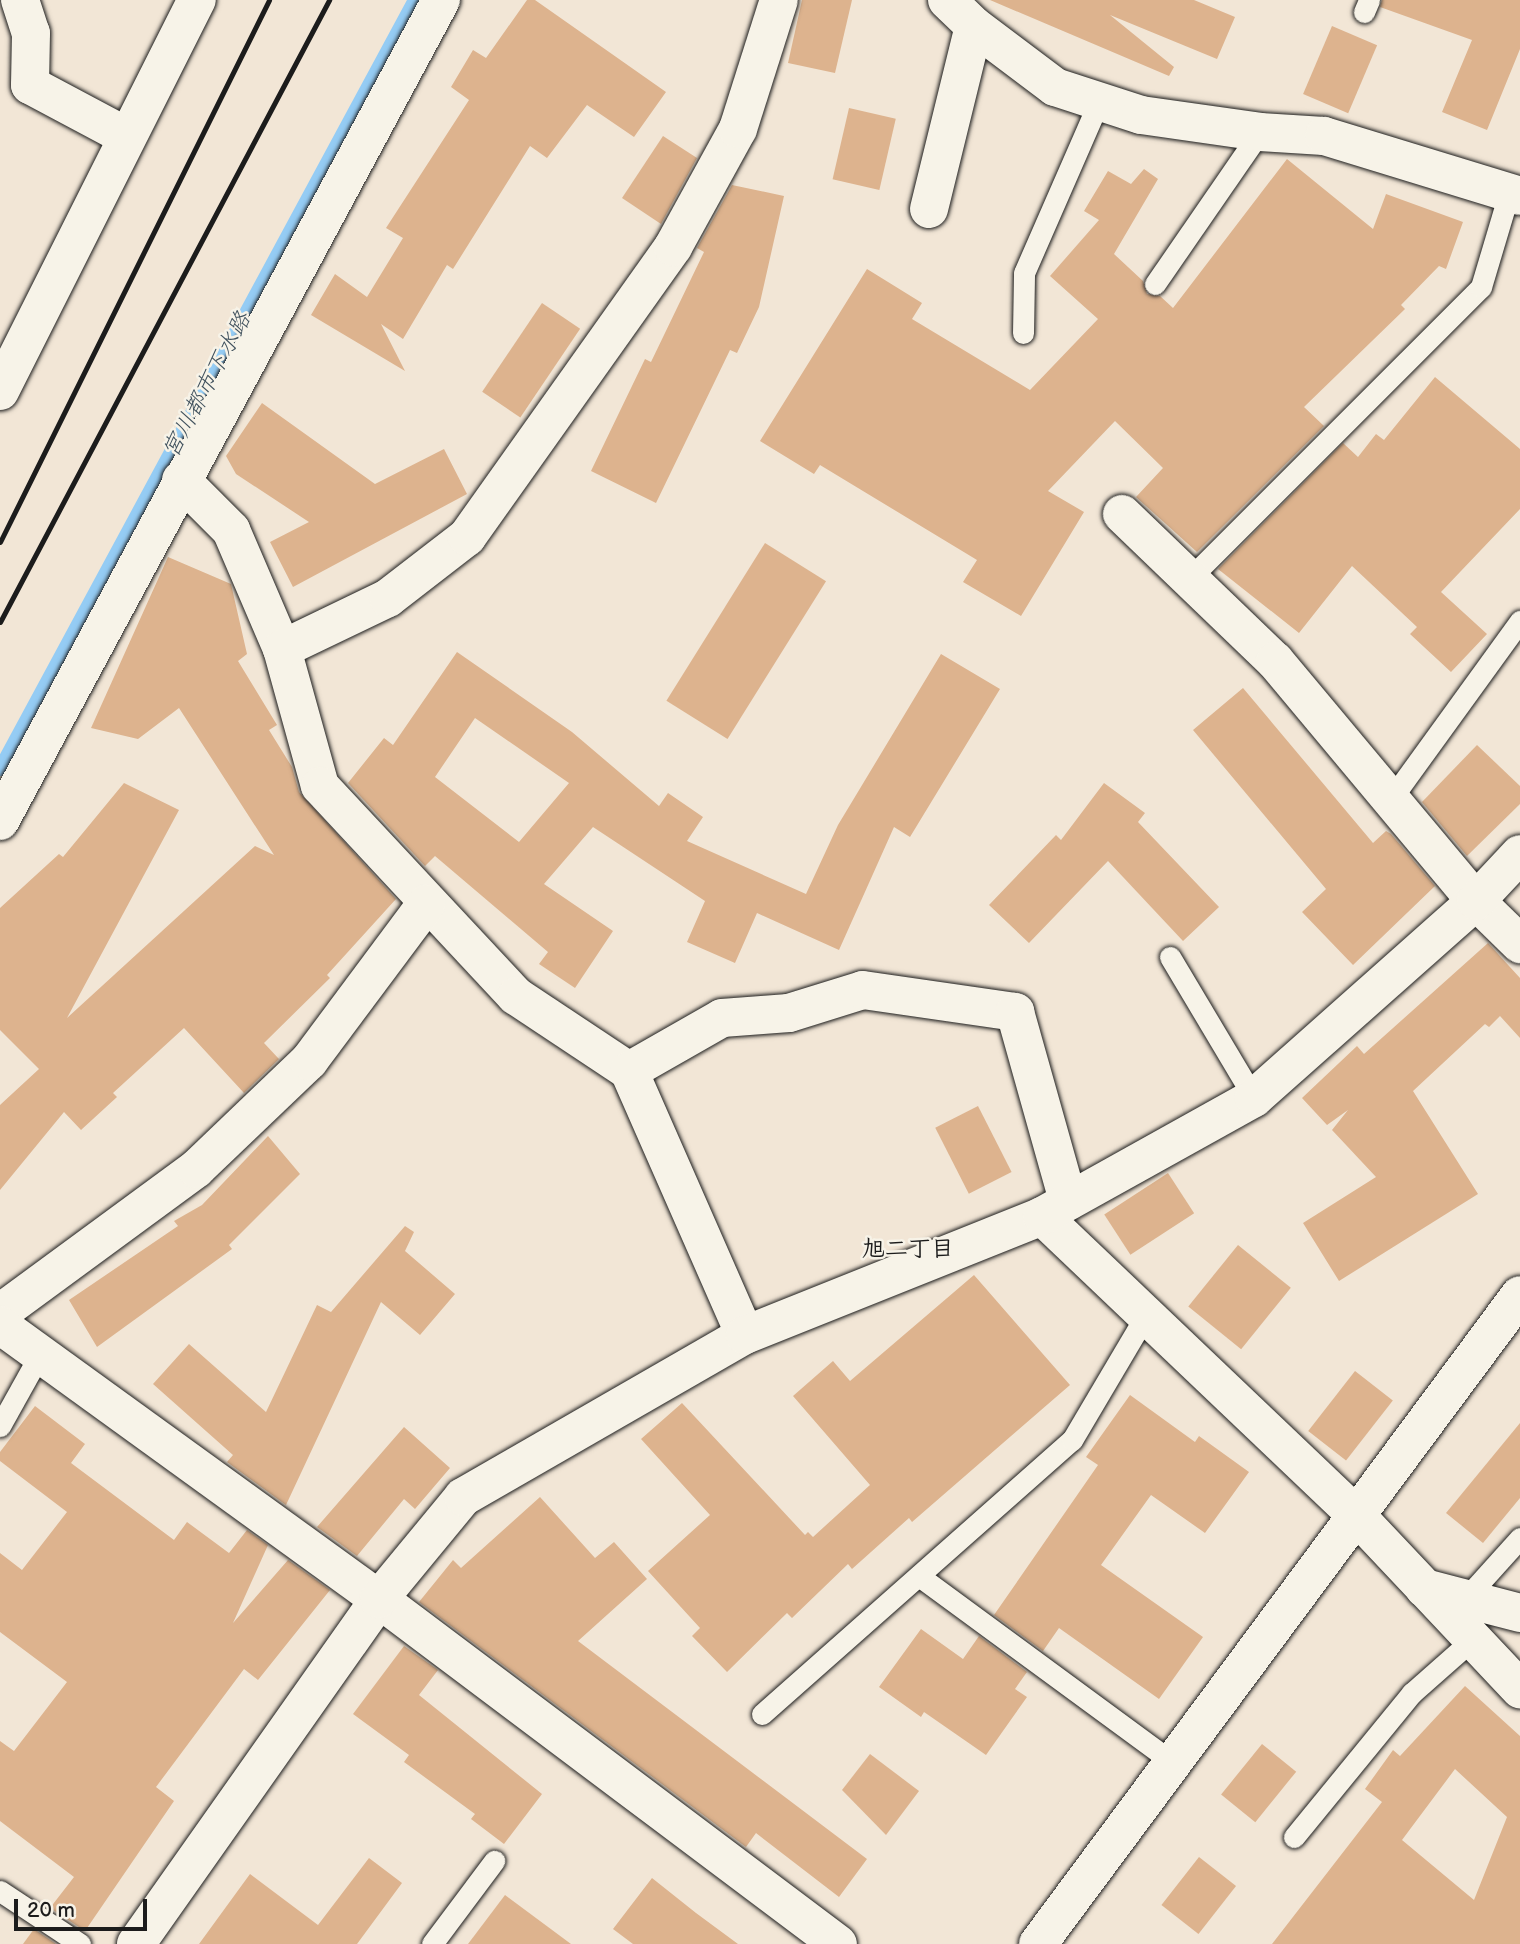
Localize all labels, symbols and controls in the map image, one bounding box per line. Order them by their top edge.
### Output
water label: 宮川都市下水路 [157,307,257,463]
district label: 旭二丁目 [862,1235,954,1263]
scale bar [18,1884,150,1928]
text: 20 m [27,1898,75,1923]

